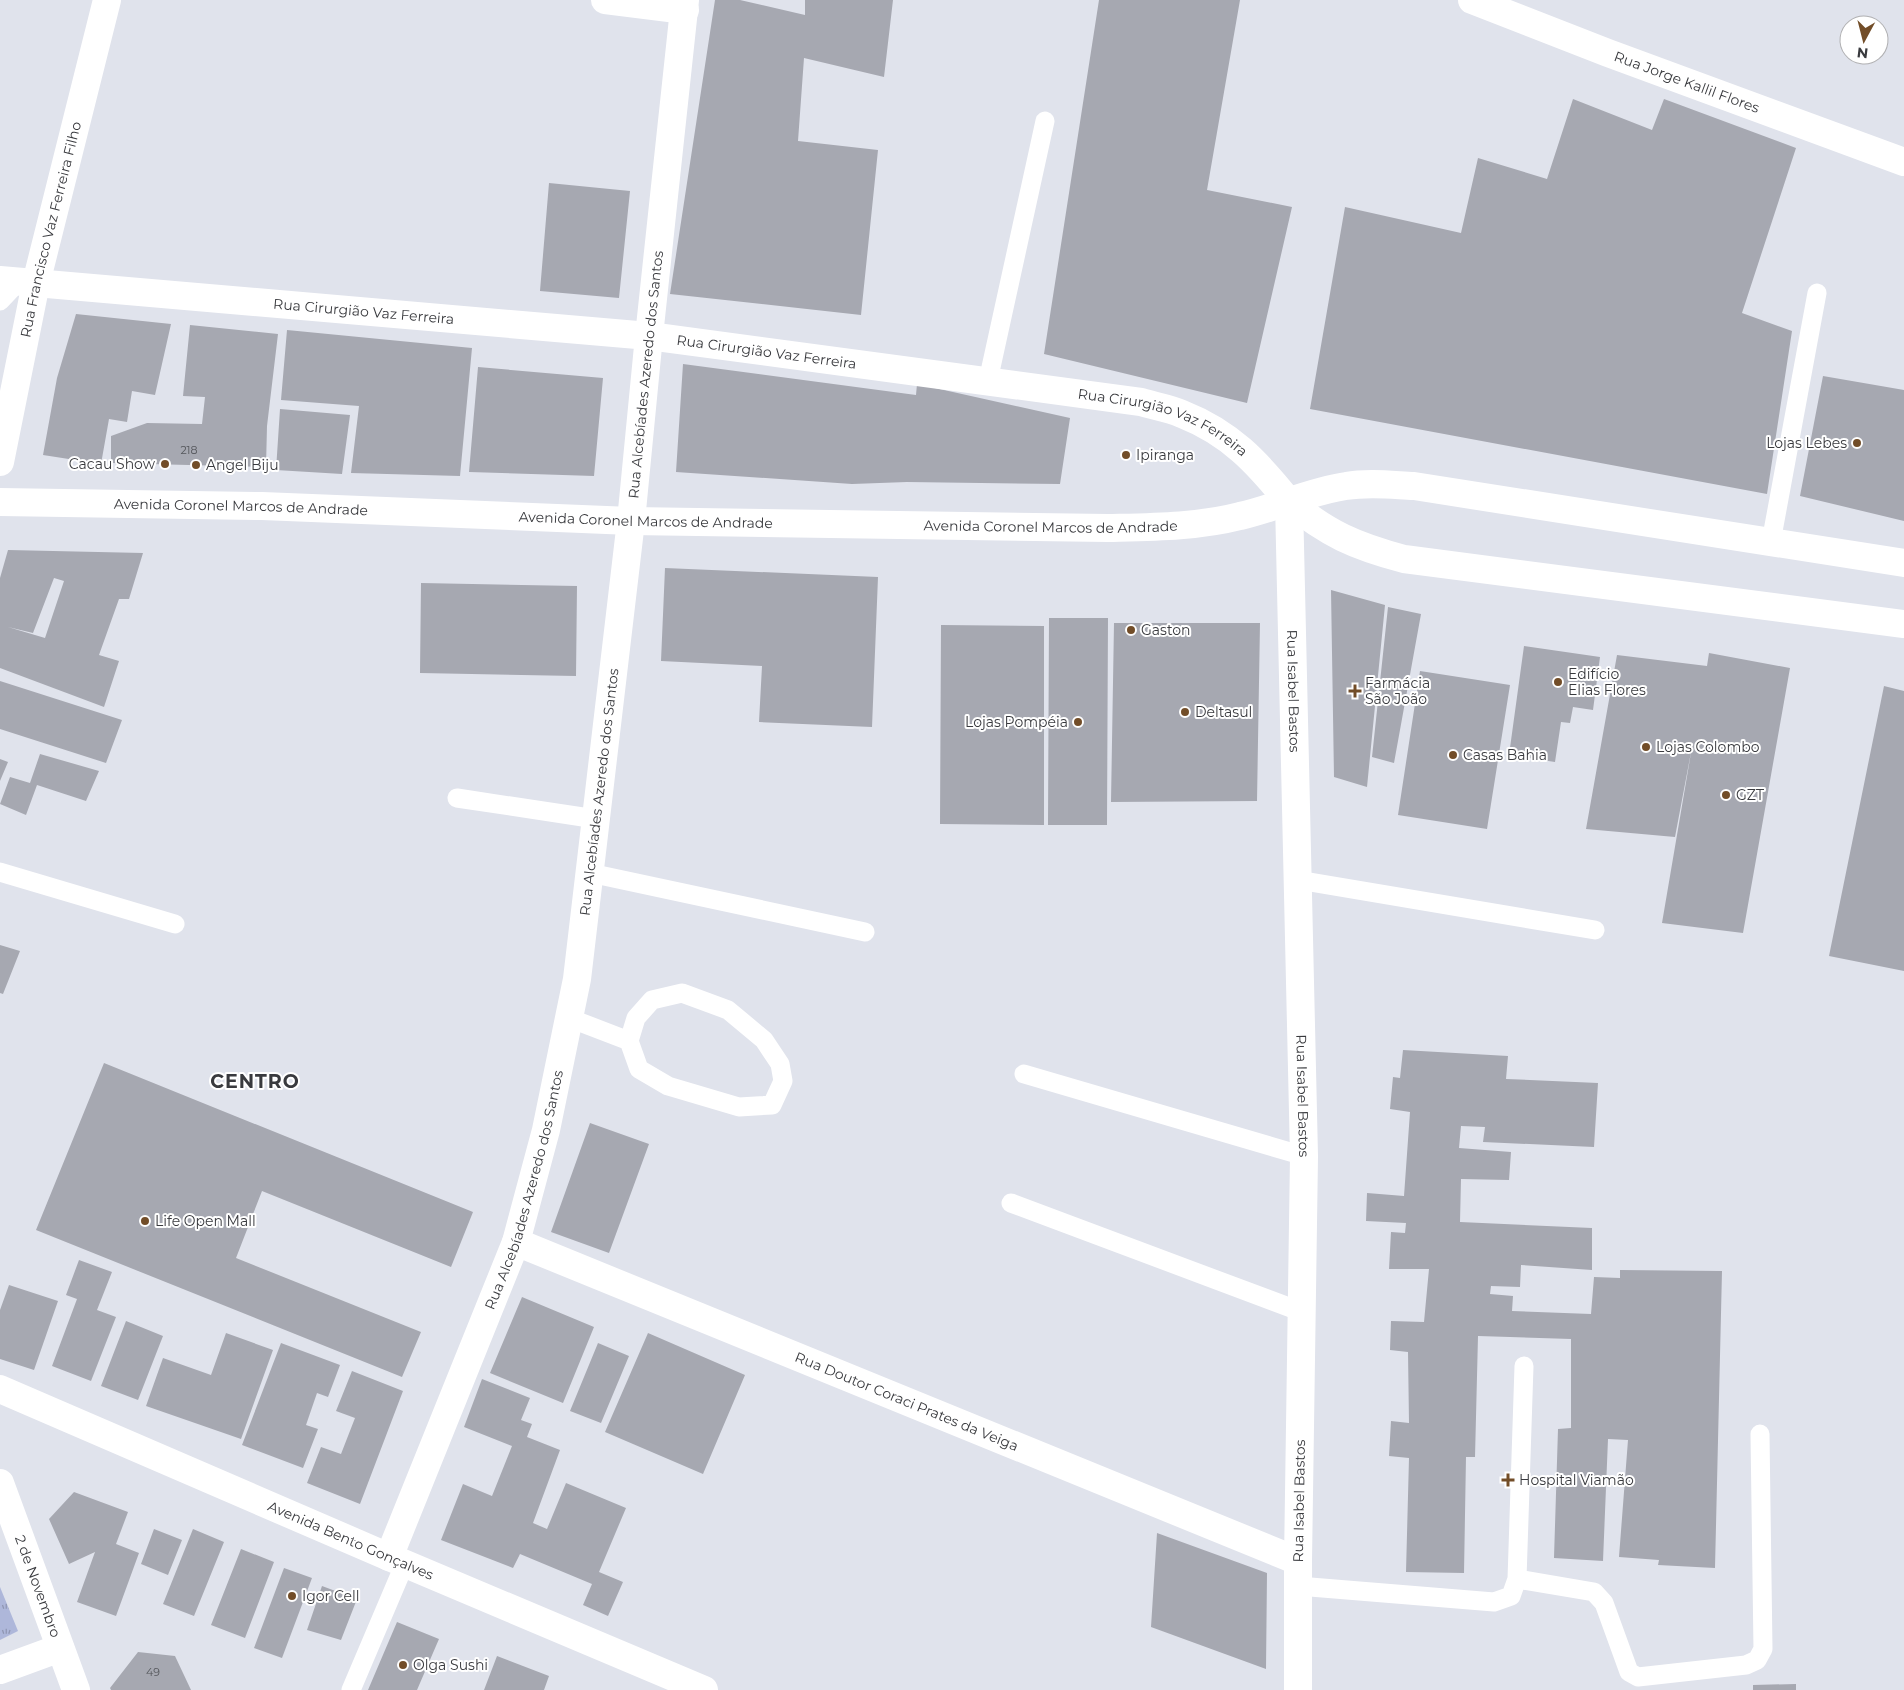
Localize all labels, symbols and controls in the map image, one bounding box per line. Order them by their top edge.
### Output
north arrow [1839,15,1889,65]
text: N [1856,43,1869,63]
street label: Rua Jorge Kallil Flores [1612,47,1762,117]
street label: Rua Francisco Vaz Ferreira Filho [16,119,85,339]
street label: Rua Alcebíades Azeredo dos Santos [624,250,667,499]
street label: Rua Cirurgião Vaz Ferreira [272,295,455,328]
street label: Rua Cirurgião Vaz Ferreira [675,331,858,373]
street label: Rua Cirurgião Vaz Ferreira [1077,385,1251,460]
place label: Lojas Lebes [1766,434,1847,452]
marker: Lojas Lebes [1851,437,1863,449]
house number: 218 [180,443,198,457]
place label: Ipiranga [1136,446,1194,464]
marker: Ipiranga [1120,449,1132,461]
place label: Cacau Show [69,455,156,473]
place label: Angel Biju [206,456,279,474]
marker: Cacau Show [159,458,171,470]
marker: Angel Biju [190,459,202,471]
street label: Avenida Coronel Marcos de Andrade [114,495,368,519]
street label: Avenida Coronel Marcos de Andrade [518,507,773,532]
street label: Avenida Coronel Marcos de Andrade [923,516,1178,537]
place label: Gaston [1141,621,1191,639]
marker: Gaston [1125,624,1137,636]
street label: Rua Isabel Bastos [1283,629,1304,753]
place label: Edifício Elias Flores [1568,665,1646,699]
street label: Rua Alcebíades Azeredo dos Santos [576,667,623,917]
place label: Farmácia São João [1365,674,1430,708]
marker: Edifício Elias Flores [1552,676,1564,688]
marker: Farmácia São João [1349,685,1361,697]
place label: Deltasul [1195,703,1252,721]
marker: Deltasul [1179,706,1191,718]
place label: Lojas Pompéia [965,713,1068,731]
marker: Lojas Pompéia [1072,716,1084,728]
place label: Lojas Colombo [1656,738,1760,756]
marker: Lojas Colombo [1640,741,1652,753]
place label: Casas Bahia [1463,746,1547,764]
marker: Casas Bahia [1447,749,1459,761]
place label: GZT [1736,786,1764,804]
marker: GZT [1720,789,1732,801]
street label: Rua Isabel Bastos [1292,1034,1313,1158]
street label: Rua Alcebíades Azeredo dos Santos [481,1068,567,1312]
district label: CENTRO [210,1070,300,1093]
place label: Life Open Mall [155,1212,256,1230]
marker: Life Open Mall [139,1215,151,1227]
street label: Rua Doutor Coraci Prates da Veiga [792,1348,1021,1455]
street label: Rua Isabel Bastos [1289,1439,1309,1563]
place label: Hospital Viamão [1519,1471,1634,1489]
marker: Hospital Viamão [1501,1473,1515,1487]
street label: Avenida Bento Gonçalves [265,1497,436,1584]
street label: 2 de Novembro [11,1533,65,1640]
place label: Igor Cell [302,1587,359,1605]
marker: Igor Cell [286,1590,298,1602]
place label: Olga Sushi [413,1656,488,1674]
marker: Olga Sushi [397,1659,409,1671]
house number: 49 [146,1665,160,1679]

